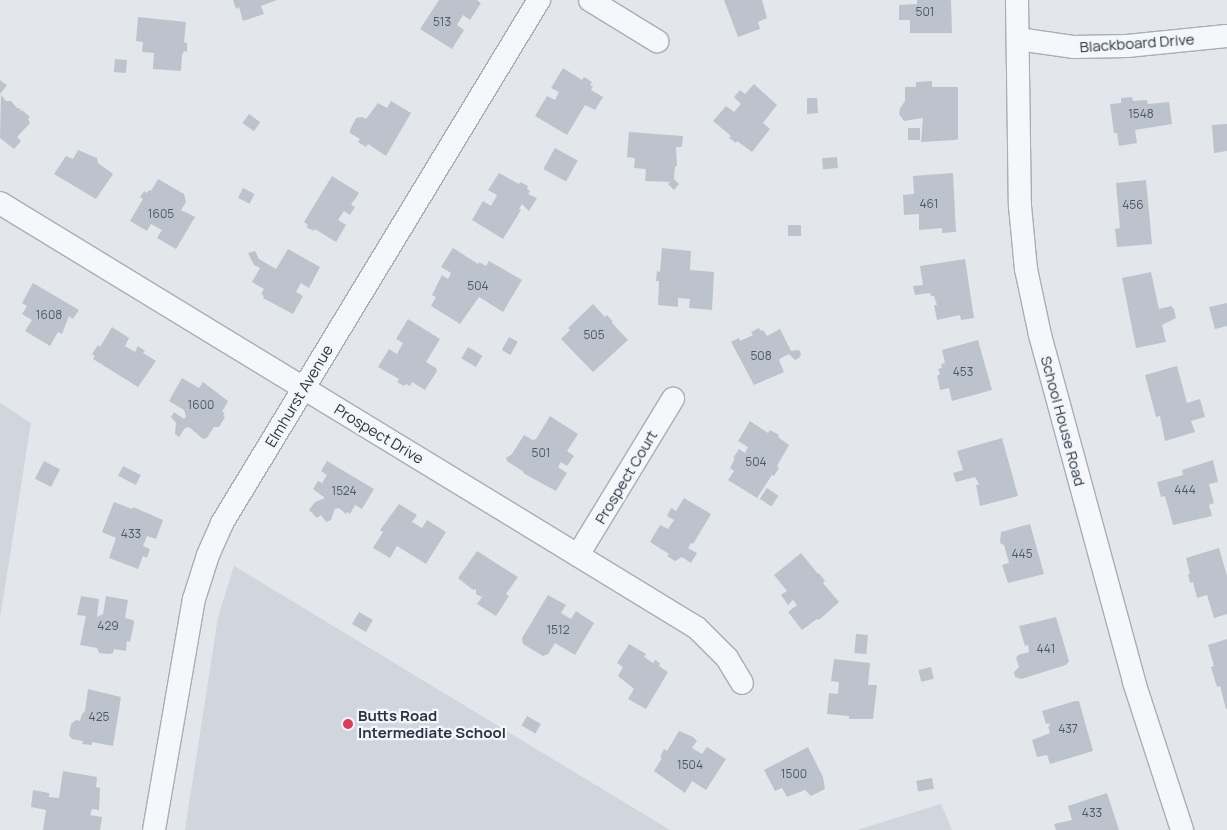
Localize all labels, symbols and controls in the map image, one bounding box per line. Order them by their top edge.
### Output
house number: 501 [916,5,934,19]
house number: 513 [433,15,451,29]
street label: Blackboard Drive [1079,30,1195,56]
house number: 1548 [1128,107,1154,121]
house number: 461 [919,197,939,211]
house number: 456 [1122,198,1144,212]
house number: 1605 [148,207,174,221]
house number: 504 [467,279,489,293]
house number: 1608 [36,308,62,322]
house number: 505 [583,328,605,342]
street label: Elmhurst Avenue [261,342,337,450]
house number: 508 [750,349,772,363]
street label: School House Road [1037,354,1089,488]
house number: 453 [953,365,973,379]
house number: 1600 [188,398,214,412]
street label: Prospect Drive [331,400,427,468]
street label: Prospect Court [591,427,661,527]
house number: 501 [532,446,550,460]
house number: 504 [745,455,767,469]
house number: 444 [1174,483,1196,497]
house number: 1524 [332,484,356,498]
house number: 433 [121,527,141,541]
house number: 445 [1011,547,1033,561]
house number: 429 [97,619,119,633]
house number: 1512 [546,623,570,637]
house number: 441 [1037,642,1055,656]
place label: Butts Road Intermediate School [358,706,506,741]
house number: 425 [89,710,109,724]
marker: Butts Road Intermediate School [342,718,354,730]
house number: 437 [1058,722,1078,736]
house number: 1504 [677,758,703,772]
house number: 1500 [781,767,807,781]
house number: 433 [1082,806,1102,820]

